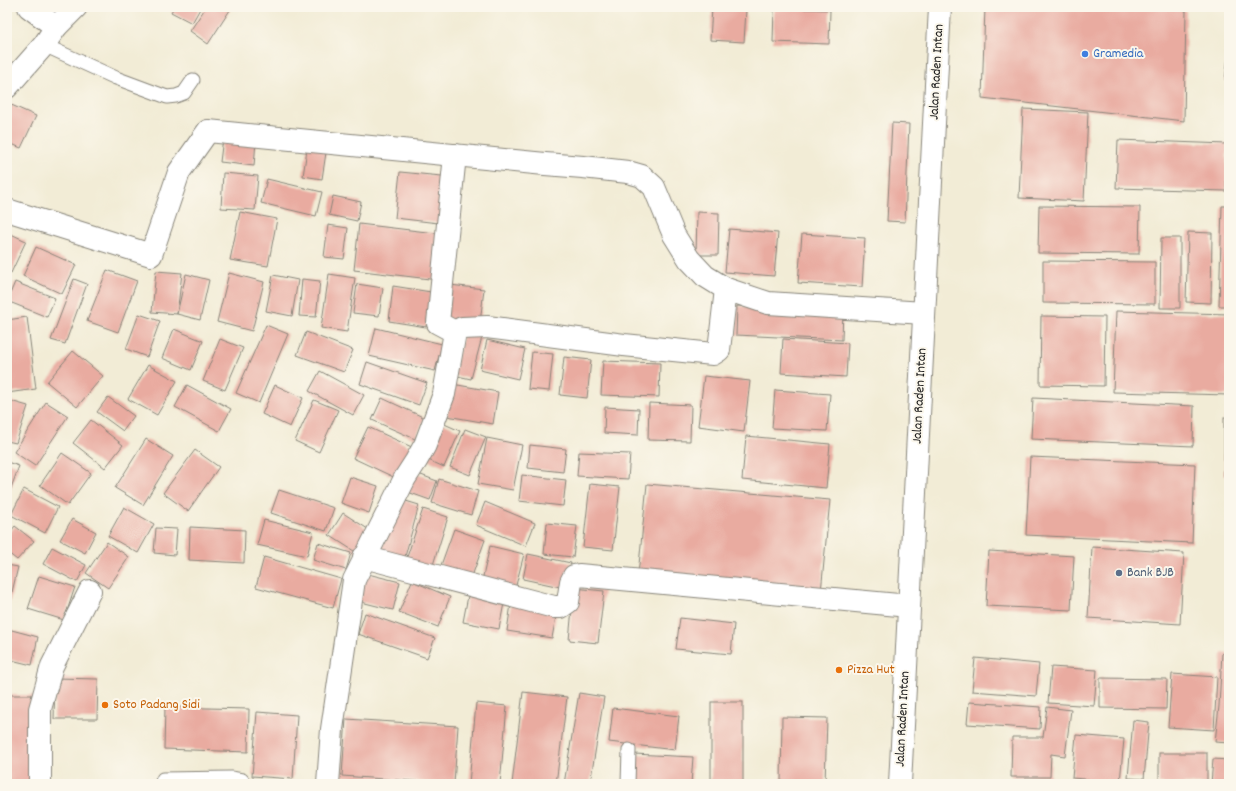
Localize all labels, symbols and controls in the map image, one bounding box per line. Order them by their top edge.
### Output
street label: Jalan Raden Intan [925,24,949,120]
place label: Gramedia [1093,44,1144,64]
marker: Gramedia [1080,49,1090,59]
street label: Jalan Raden Intan [908,348,932,444]
place label: Bank BJB [1127,563,1174,583]
marker: Bank BJB [1114,568,1124,578]
place label: Pizza Hut [847,660,895,680]
marker: Pizza Hut [834,665,844,675]
street label: Jalan Raden Intan [891,671,915,767]
place label: Soto Padang Sidi [113,695,200,715]
marker: Soto Padang Sidi [100,700,110,710]

